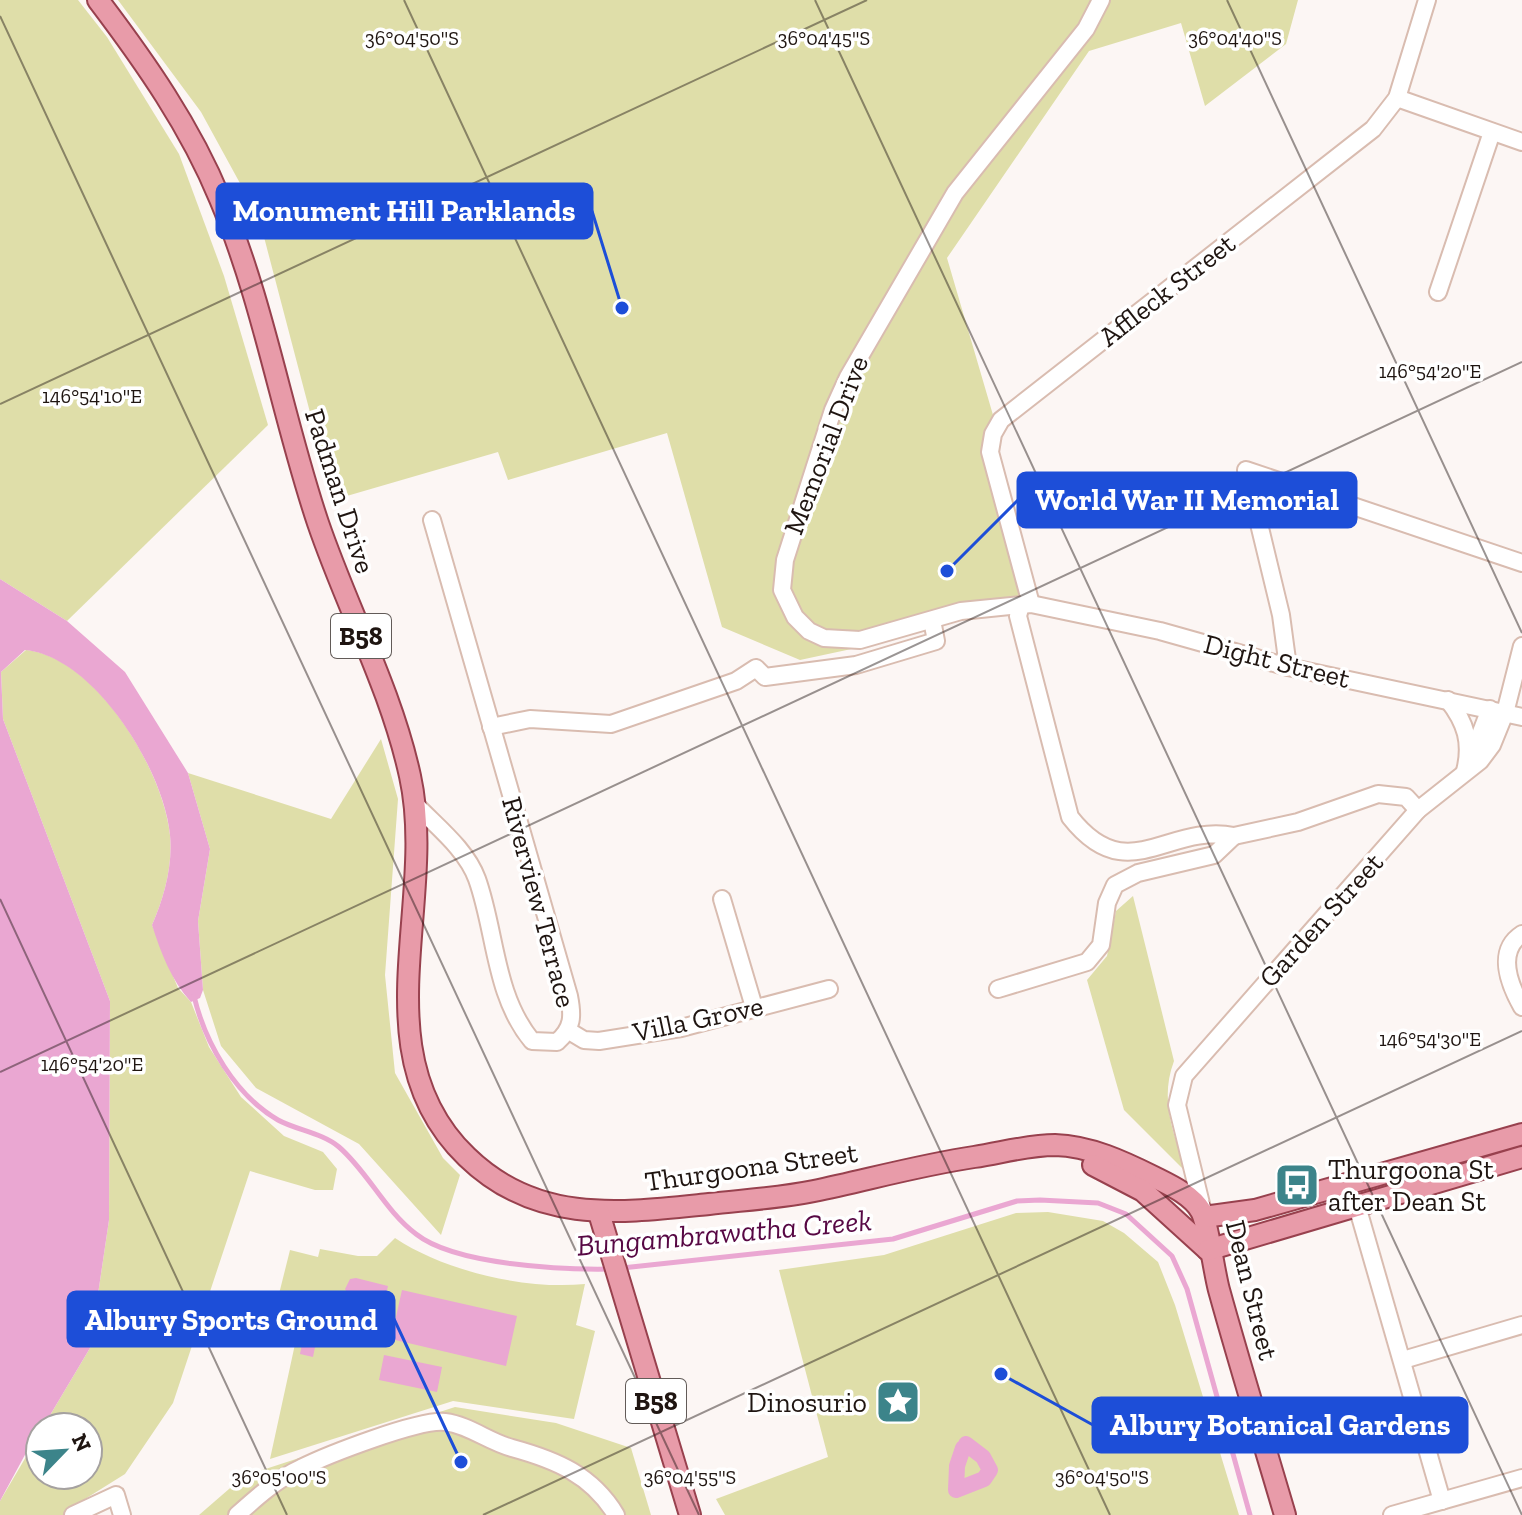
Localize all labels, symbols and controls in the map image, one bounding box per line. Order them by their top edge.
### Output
text: 36°04'50"S [365,26,459,50]
text: 36°04'45"S [778,26,870,50]
text: 36°04'40"S [1188,26,1282,50]
callout: Monument Hill Parklands [217,184,592,238]
text: Monument Hill Parklands [233,193,576,229]
street label: Affleck Street [1093,226,1242,353]
street label: Memorial Drive [777,351,875,539]
text: 146°54'20"E [1379,359,1481,383]
text: 146°54'10"E [42,384,142,408]
street label: Padman Drive [298,405,382,577]
callout: World War II Memorial [1018,473,1356,527]
text: World War II Memorial [1035,482,1339,518]
road number: B58 [331,614,391,658]
street label: Dight Street [1201,627,1354,695]
street label: Riverview Terrace [495,793,583,1011]
street label: Garden Street [1252,846,1390,994]
street label: Villa Grove [629,989,766,1049]
text: 146°54'30"E [1379,1027,1481,1051]
text: 146°54'20"E [41,1052,143,1076]
street label: Thurgoona Street [643,1136,860,1198]
place label: Thurgoona St after Dean St [1328,1153,1494,1218]
bus stop icon: Thurgoona St after Dean St [1273,1161,1321,1209]
water label: Bungambrawatha Creek [575,1202,873,1264]
street label: Dean Street [1219,1217,1285,1364]
callout: Albury Sports Ground [68,1292,394,1346]
text: Albury Sports Ground [84,1302,378,1338]
place icon: Dinosurio [874,1378,922,1426]
road number: B58 [626,1379,686,1423]
place label: Dinosurio [747,1386,867,1419]
callout: Albury Botanical Gardens [1093,1398,1467,1452]
text: Albury Botanical Gardens [1110,1407,1451,1443]
north arrow [24,1411,104,1491]
text: N [66,1429,98,1456]
text: 36°05'00"S [231,1465,327,1489]
text: 36°04'55"S [644,1465,736,1489]
text: 36°04'50"S [1055,1465,1149,1489]

